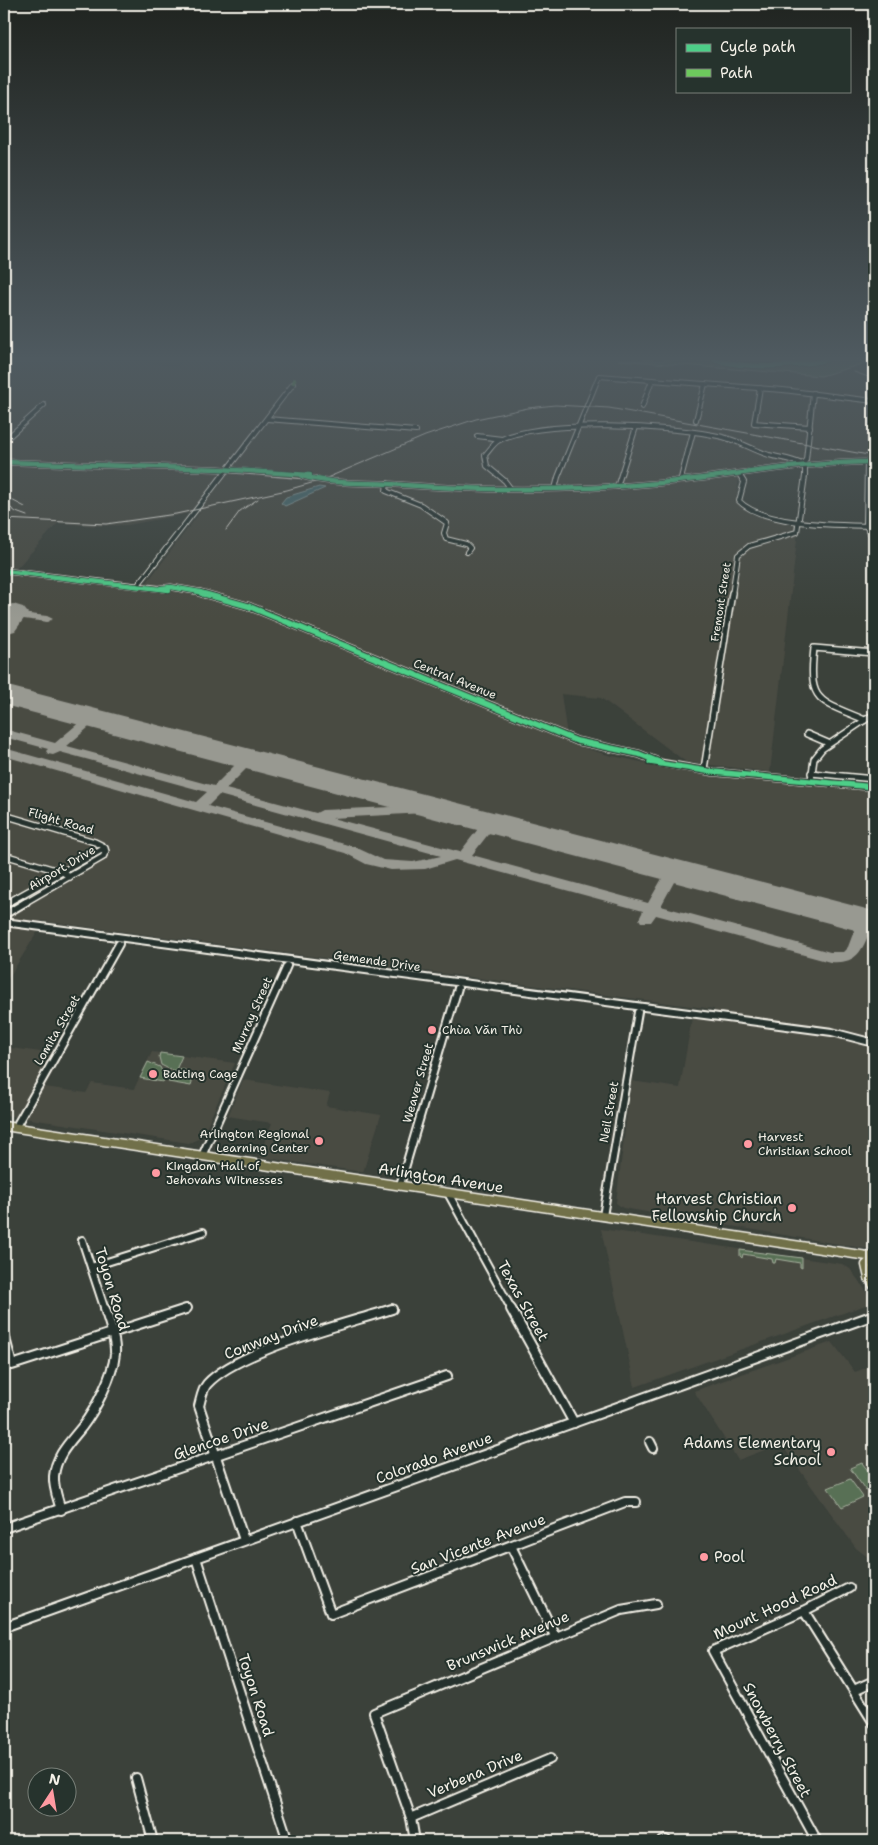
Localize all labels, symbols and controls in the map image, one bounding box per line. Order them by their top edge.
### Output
legend [676,28,850,92]
text: Cycle path [720,37,796,57]
text: Path [720,63,753,83]
street label: Fremont Street [707,561,735,643]
street label: Central Avenue [411,655,499,703]
street label: Flight Road [26,804,96,838]
street label: Airport Drive [26,842,99,894]
street label: Gemende Drive [332,947,422,975]
street label: Murray Street [228,974,276,1056]
street label: Lomita Street [30,992,84,1068]
place label: Chùa Văn Thù [442,1022,523,1038]
marker: Chùa Văn Thù [426,1024,438,1036]
street label: Weaver Street [399,1041,437,1125]
place label: Batting Cage [163,1066,238,1082]
marker: Batting Cage [147,1068,159,1080]
street label: Neil Street [596,1080,622,1144]
place label: Arlington Regional Learning Center [200,1126,309,1156]
place label: Harvest Christian School [758,1129,852,1159]
marker: Arlington Regional Learning Center [313,1135,325,1147]
marker: Harvest Christian School [742,1138,754,1150]
place label: Kingdom Hall of Jehovahs Witnesses [166,1158,283,1188]
street label: Arlington Avenue [377,1158,505,1198]
marker: Kingdom Hall of Jehovahs Witnesses [150,1167,162,1179]
place label: Harvest Christian Fellowship Church [652,1189,782,1226]
marker: Harvest Christian Fellowship Church [786,1202,798,1214]
street label: Toyon Road [90,1245,134,1334]
street label: Texas Street [493,1257,553,1345]
street label: Conway Drive [221,1310,321,1364]
street label: Glencoe Drive [171,1413,271,1465]
street label: Colorado Avenue [373,1428,495,1488]
place label: Adams Elementary School [683,1433,821,1470]
marker: Adams Elementary School [825,1446,837,1458]
street label: San Vicente Avenue [408,1509,548,1579]
place label: Pool [714,1547,745,1567]
marker: Pool [698,1551,710,1563]
street label: Mount Hood Road [710,1569,840,1644]
street label: Brunswick Avenue [444,1606,572,1676]
street label: Toyon Road [233,1651,279,1739]
street label: Snowberry Street [738,1679,816,1801]
street label: Verbena Drive [424,1745,526,1803]
north arrow [28,1768,78,1818]
text: N [47,1769,62,1789]

